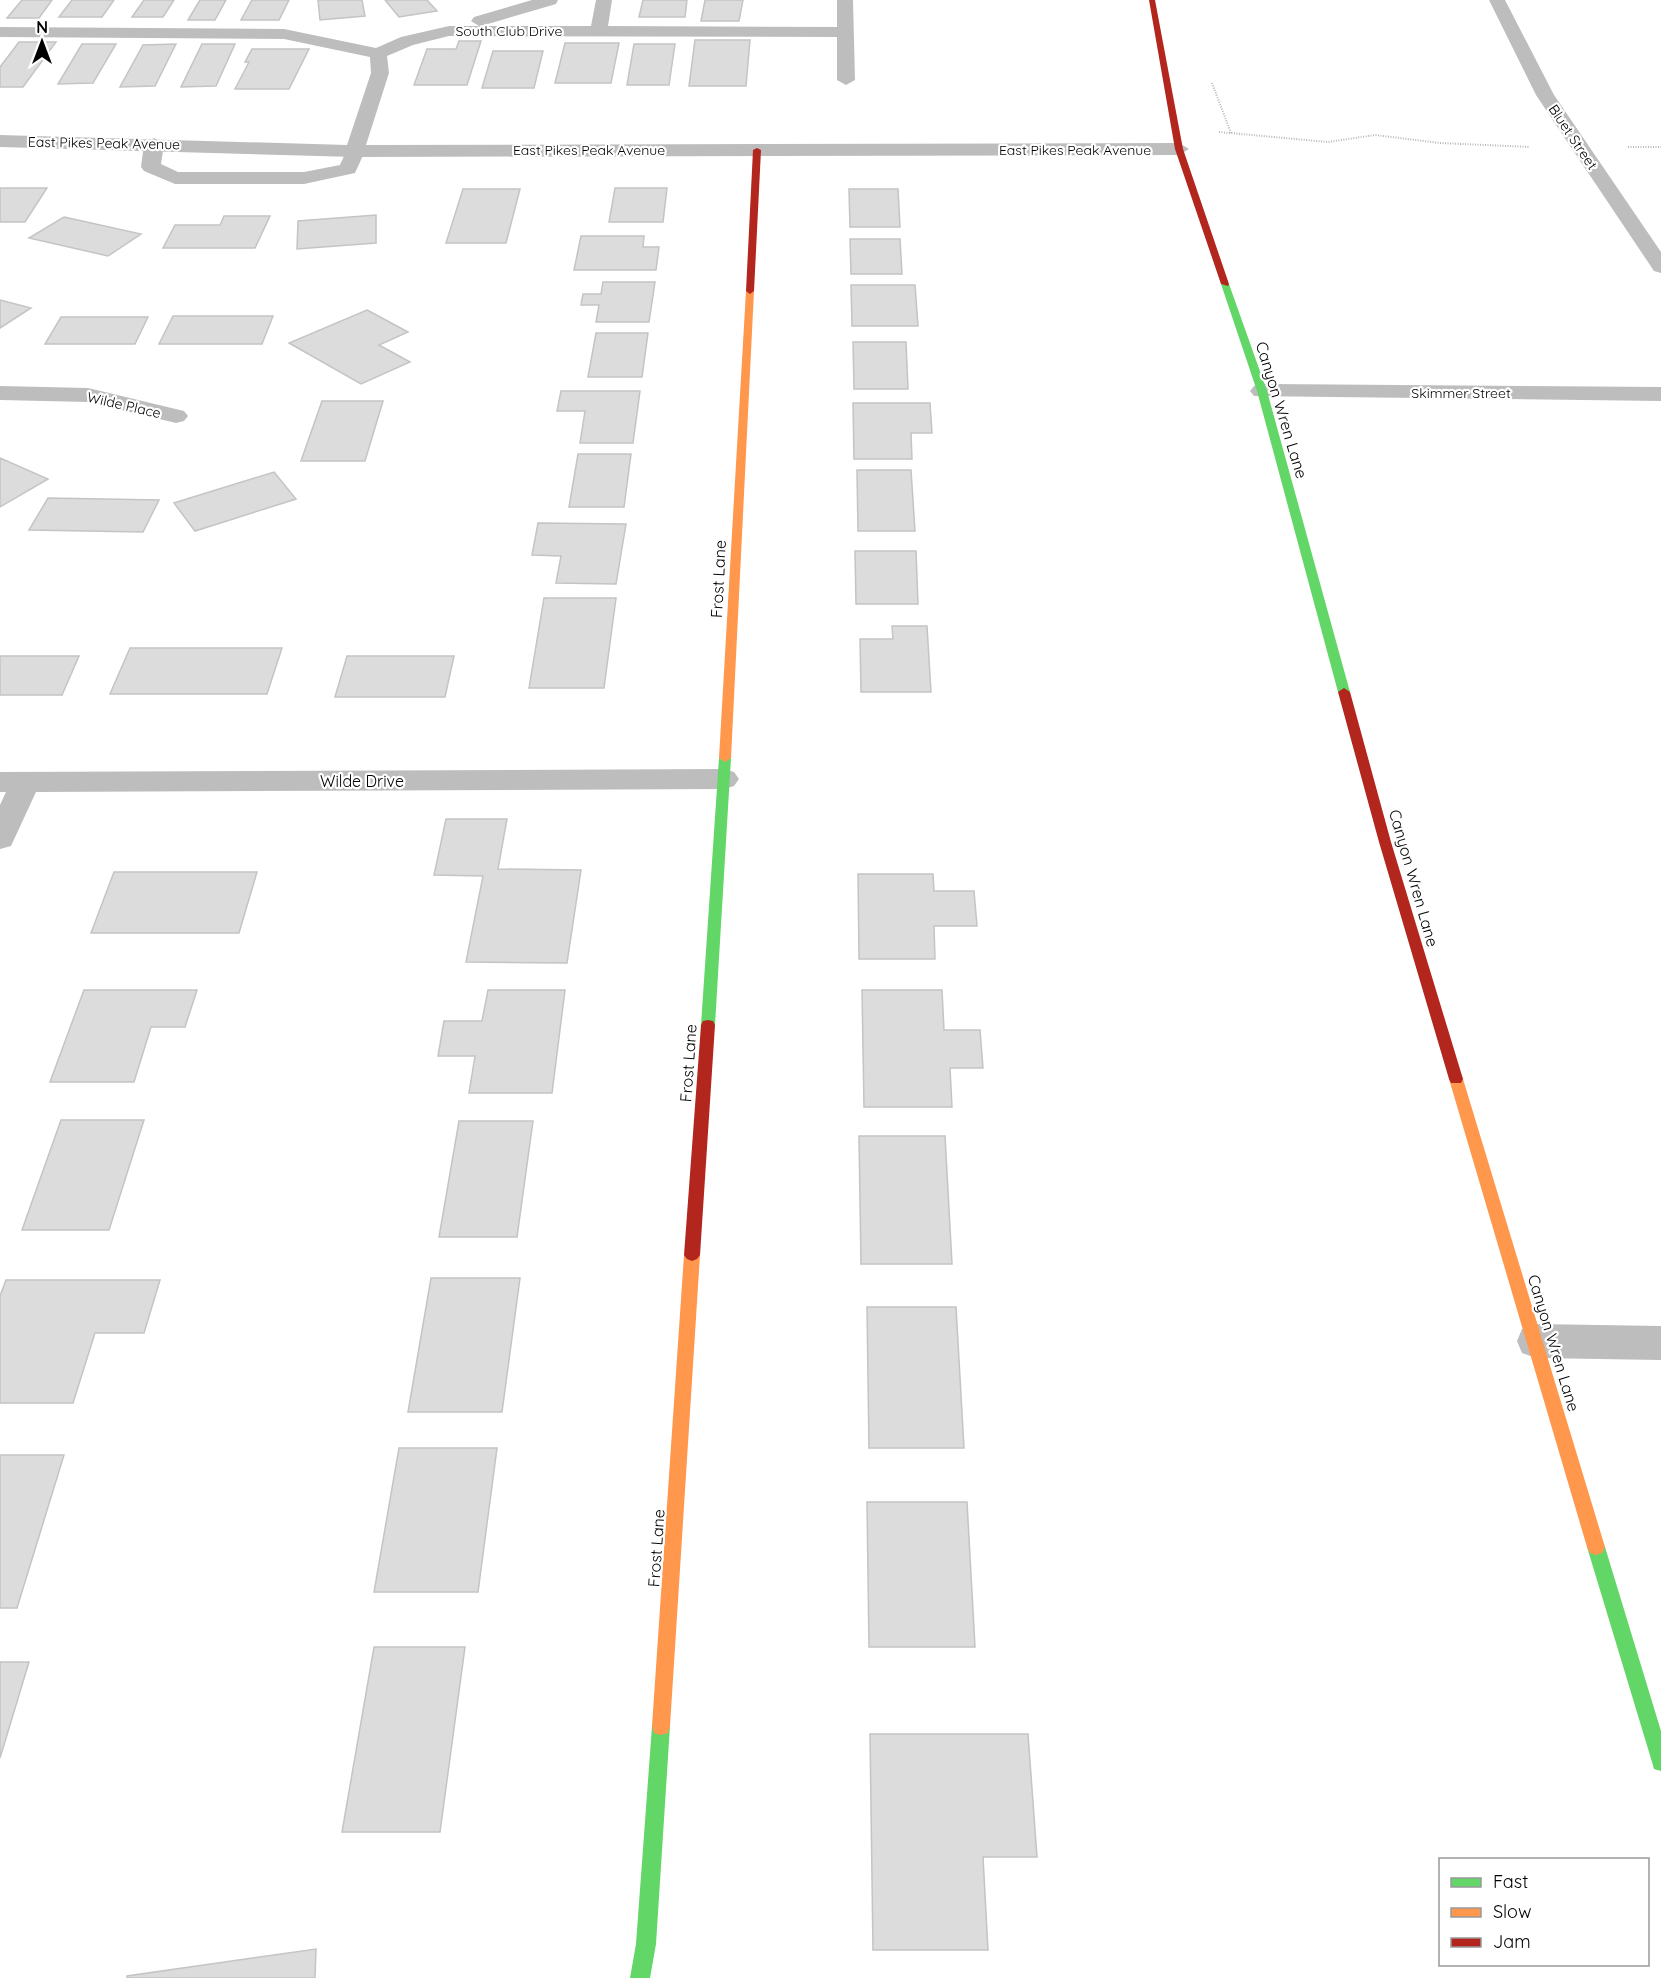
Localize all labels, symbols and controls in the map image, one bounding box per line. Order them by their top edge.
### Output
north arrow [12,12,72,72]
text: N [36,17,48,37]
street label: South Club Drive [455,22,563,40]
street label: Bluet Street [1545,101,1602,173]
street label: East Pikes Peak Avenue [28,133,180,153]
street label: East Pikes Peak Avenue [513,141,665,159]
street label: East Pikes Peak Avenue [999,141,1151,159]
street label: Canyon Wren Lane [1252,339,1312,481]
street label: Skimmer Street [1411,384,1511,402]
street label: Wilde Place [85,388,163,422]
street label: Frost Lane [706,539,730,619]
street label: Wilde Drive [320,771,404,791]
street label: Canyon Wren Lane [1385,807,1443,949]
street label: Frost Lane [675,1023,701,1103]
street label: Canyon Wren Lane [1524,1272,1584,1414]
street label: Frost Lane [643,1508,669,1588]
legend [1439,1858,1649,1966]
text: Fast [1493,1870,1528,1893]
text: Slow [1493,1900,1531,1923]
text: Jam [1493,1930,1531,1953]

